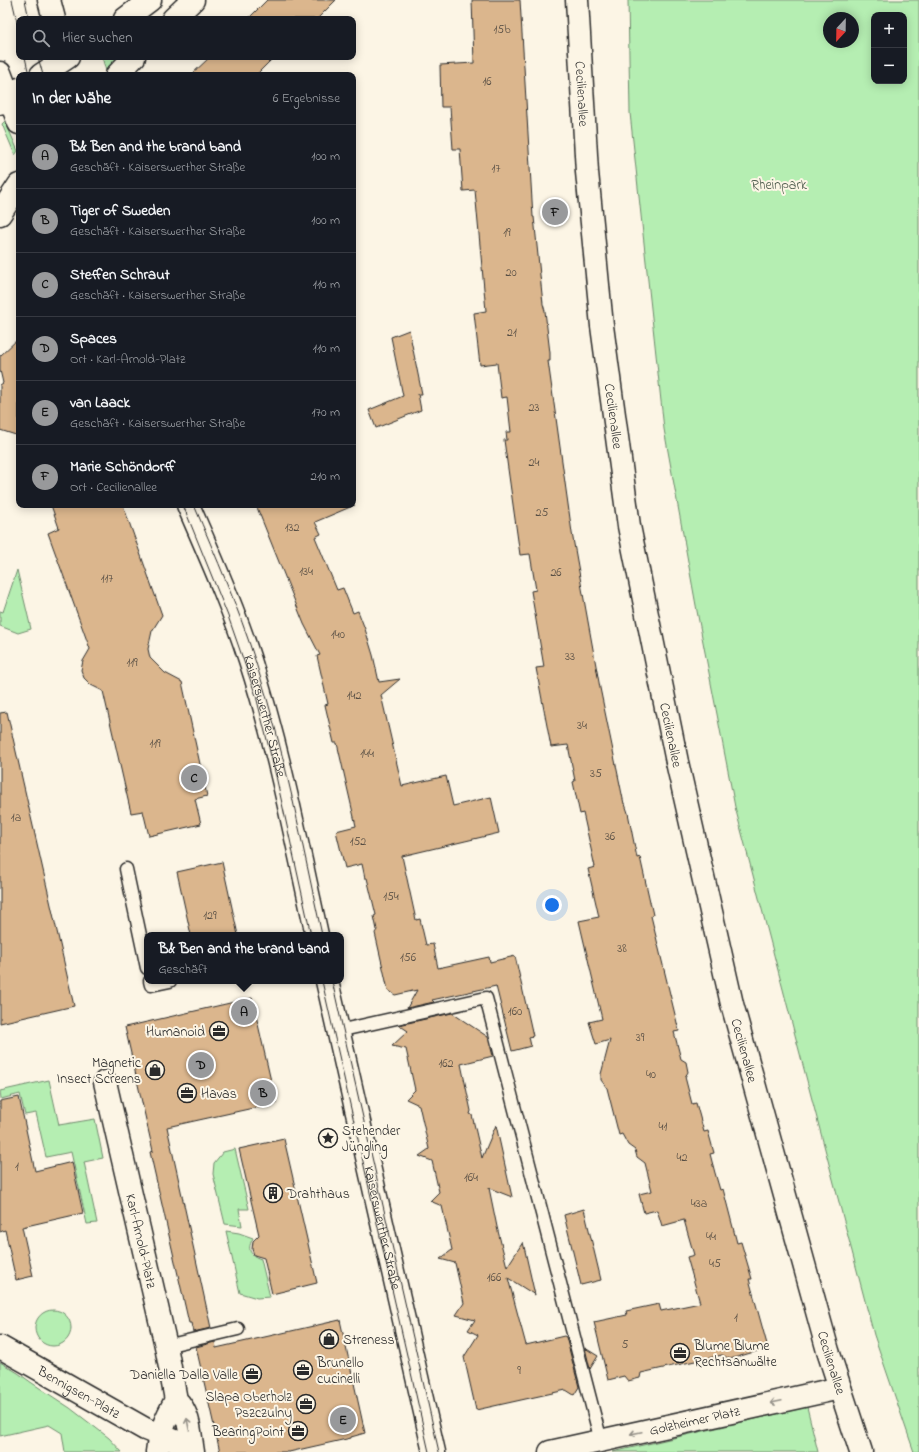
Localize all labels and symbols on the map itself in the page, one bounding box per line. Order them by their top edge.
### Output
north arrow [823,12,859,48]
house number: 15b [493,21,511,39]
street label: Cecilienallee [569,61,593,128]
house number: 16 [482,73,492,91]
house number: 17 [492,160,500,178]
park label: Rheinpark [751,175,808,196]
pin: F [542,197,568,227]
house number: 19 [503,224,511,242]
house number: 20 [505,264,517,282]
house number: 21 [507,324,517,342]
street label: Cecilienallee [598,382,628,451]
house number: 23 [529,399,540,417]
house number: 24 [529,454,540,472]
house number: 25 [536,504,549,522]
house number: 132 [285,519,299,537]
house number: 134 [299,563,313,581]
house number: 26 [550,564,562,582]
house number: 117 [101,570,113,588]
house number: 140 [331,626,345,644]
house number: 33 [565,648,575,666]
street label: Kaiserswerther Straße [237,652,291,780]
house number: 119 [126,654,138,672]
house number: 142 [347,687,361,705]
street label: Cecilienallee [653,701,687,770]
house number: 34 [577,717,587,735]
house number: 119 [149,735,161,753]
house number: 144 [360,745,374,763]
pin: C [181,763,207,793]
house number: 35 [590,765,602,783]
house number: 1a [11,809,21,827]
house number: 36 [605,828,616,846]
house number: 152 [350,833,366,851]
house number: 154 [383,888,399,906]
your location [542,895,562,915]
house number: 129 [203,907,217,925]
house number: 38 [617,940,627,958]
house number: 156 [400,949,417,967]
pin: A [231,997,257,1027]
house number: 160 [508,1003,522,1021]
street label: Cecilienallee [725,1016,762,1086]
office icon: Humanoid [208,1020,230,1042]
place label: Humanoid [146,1022,205,1043]
house number: 39 [636,1029,645,1047]
pin: D [188,1050,214,1080]
place label: Magnetic Insect Screens [57,1053,142,1090]
house number: 162 [438,1055,454,1073]
shop icon: Magnetic Insect Screens [144,1059,166,1081]
house number: 40 [646,1066,656,1084]
pin: B [250,1078,276,1108]
office icon: Havas [176,1082,198,1104]
place label: Havas [201,1084,237,1105]
house number: 41 [659,1118,668,1136]
place label: Stehender Jüngling [342,1121,401,1159]
place icon: Stehender Jüngling [317,1127,339,1149]
house number: 42 [677,1149,687,1167]
house number: 1 [15,1158,19,1176]
street label: Kaiserswerther Straße [357,1164,406,1293]
house number: 164 [464,1169,478,1187]
building icon: Drahthaus [262,1182,284,1204]
place label: Drahthaus [286,1184,350,1205]
street label: Karl-Arnold-Platz [119,1192,161,1291]
house number: 43a [691,1195,707,1213]
house number: 44 [706,1228,716,1246]
house number: 45 [709,1255,721,1273]
house number: 166 [487,1269,502,1287]
house number: 1 [734,1309,738,1327]
shop icon: Streness [318,1328,340,1350]
street label: Cecilienallee [811,1329,851,1398]
place label: Streness [343,1330,395,1351]
house number: 5 [622,1336,629,1354]
place label: Blume Blume Rechtsanwälte [693,1336,777,1373]
office icon: Blume Blume Rechtsanwälte [669,1342,691,1364]
place label: Brunello cucinelli [316,1353,364,1390]
office icon: Brunello cucinelli [292,1359,314,1381]
street label: Bennigsen-Platz [33,1361,124,1425]
house number: 9 [517,1362,521,1380]
office icon: Daniella Dalla Valle [241,1363,263,1385]
place label: Daniella Dalla Valle [129,1365,239,1386]
place label: Slapa Oberholz Pszczulny [205,1387,292,1425]
office icon: Slapa Oberholz Pszczulny [295,1393,317,1415]
one-way arrow [770,1399,783,1407]
street label: Golzheimer Platz [648,1401,742,1442]
pin: E [330,1405,356,1435]
one-way arrow [184,1418,192,1431]
office icon: BearingPoint [287,1420,309,1442]
place label: BearingPoint [211,1422,284,1444]
one-way arrow [629,1430,642,1438]

